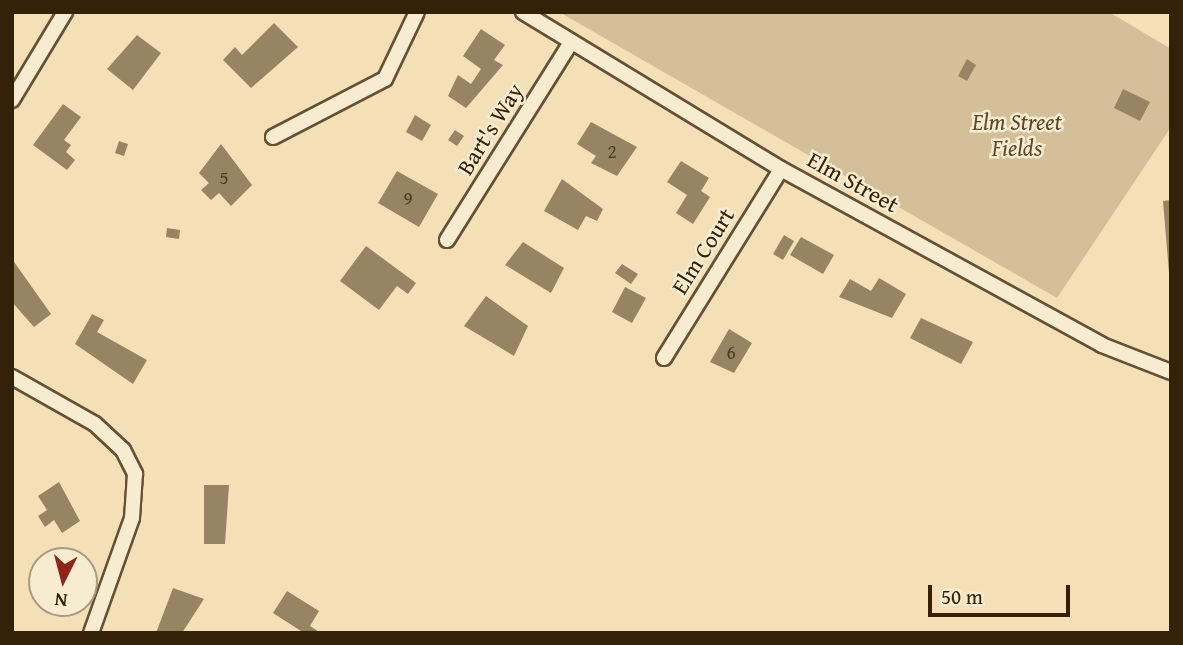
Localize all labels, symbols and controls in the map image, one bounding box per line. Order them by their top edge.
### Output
street label: Bart's Way [451,78,529,180]
park label: Elm Street Fields [972,108,1062,162]
house number: 2 [607,141,617,163]
street label: Elm Street [803,146,903,218]
house number: 5 [219,167,229,189]
house number: 9 [403,188,413,210]
street label: Elm Court [666,203,740,299]
house number: 6 [726,342,736,364]
north arrow [28,547,98,617]
scale bar [931,572,1073,616]
text: 50 m [941,581,983,612]
text: N [53,586,69,615]

